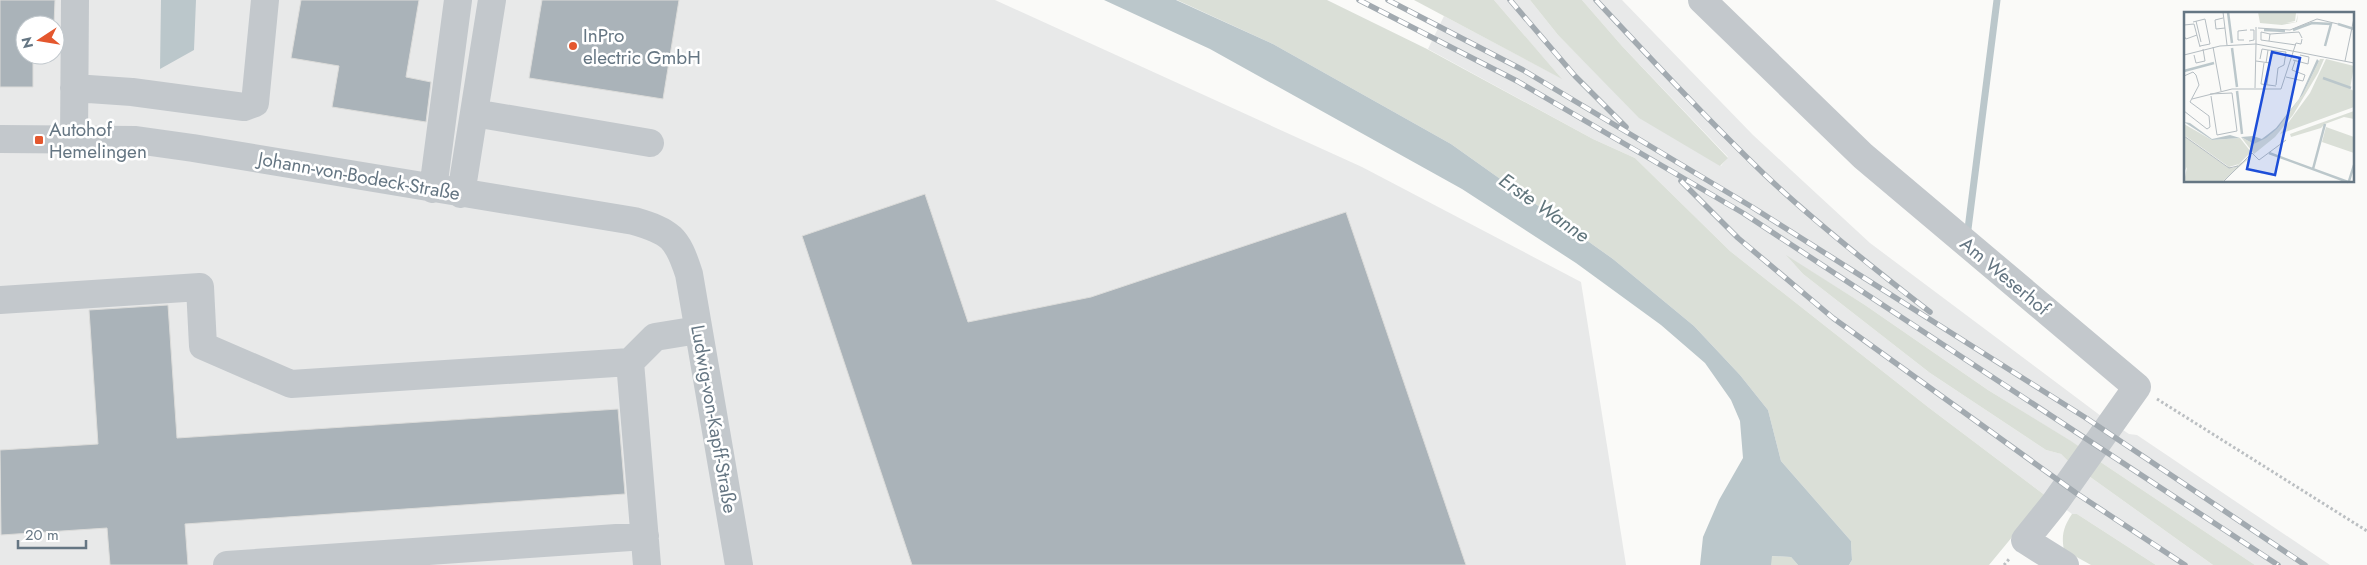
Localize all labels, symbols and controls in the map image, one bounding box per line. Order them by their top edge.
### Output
inset map [2184,12,2354,182]
north arrow [15,15,65,65]
place label: InPro electric GmbH [583,22,701,71]
text: N [16,35,38,50]
marker: InPro electric GmbH [567,40,579,52]
place label: Autohof Hemelingen [49,116,147,165]
marker: Autohof Hemelingen [33,134,45,146]
street label: Johann-von-Bodeck-Straße [253,144,462,207]
water label: Erste Wanne [1493,166,1595,250]
street label: Am Weserhof [1954,230,2056,322]
street label: Ludwig-von-Kapff-Straße [684,323,744,515]
scale bar [18,518,85,550]
text: 20 m [25,524,59,546]

